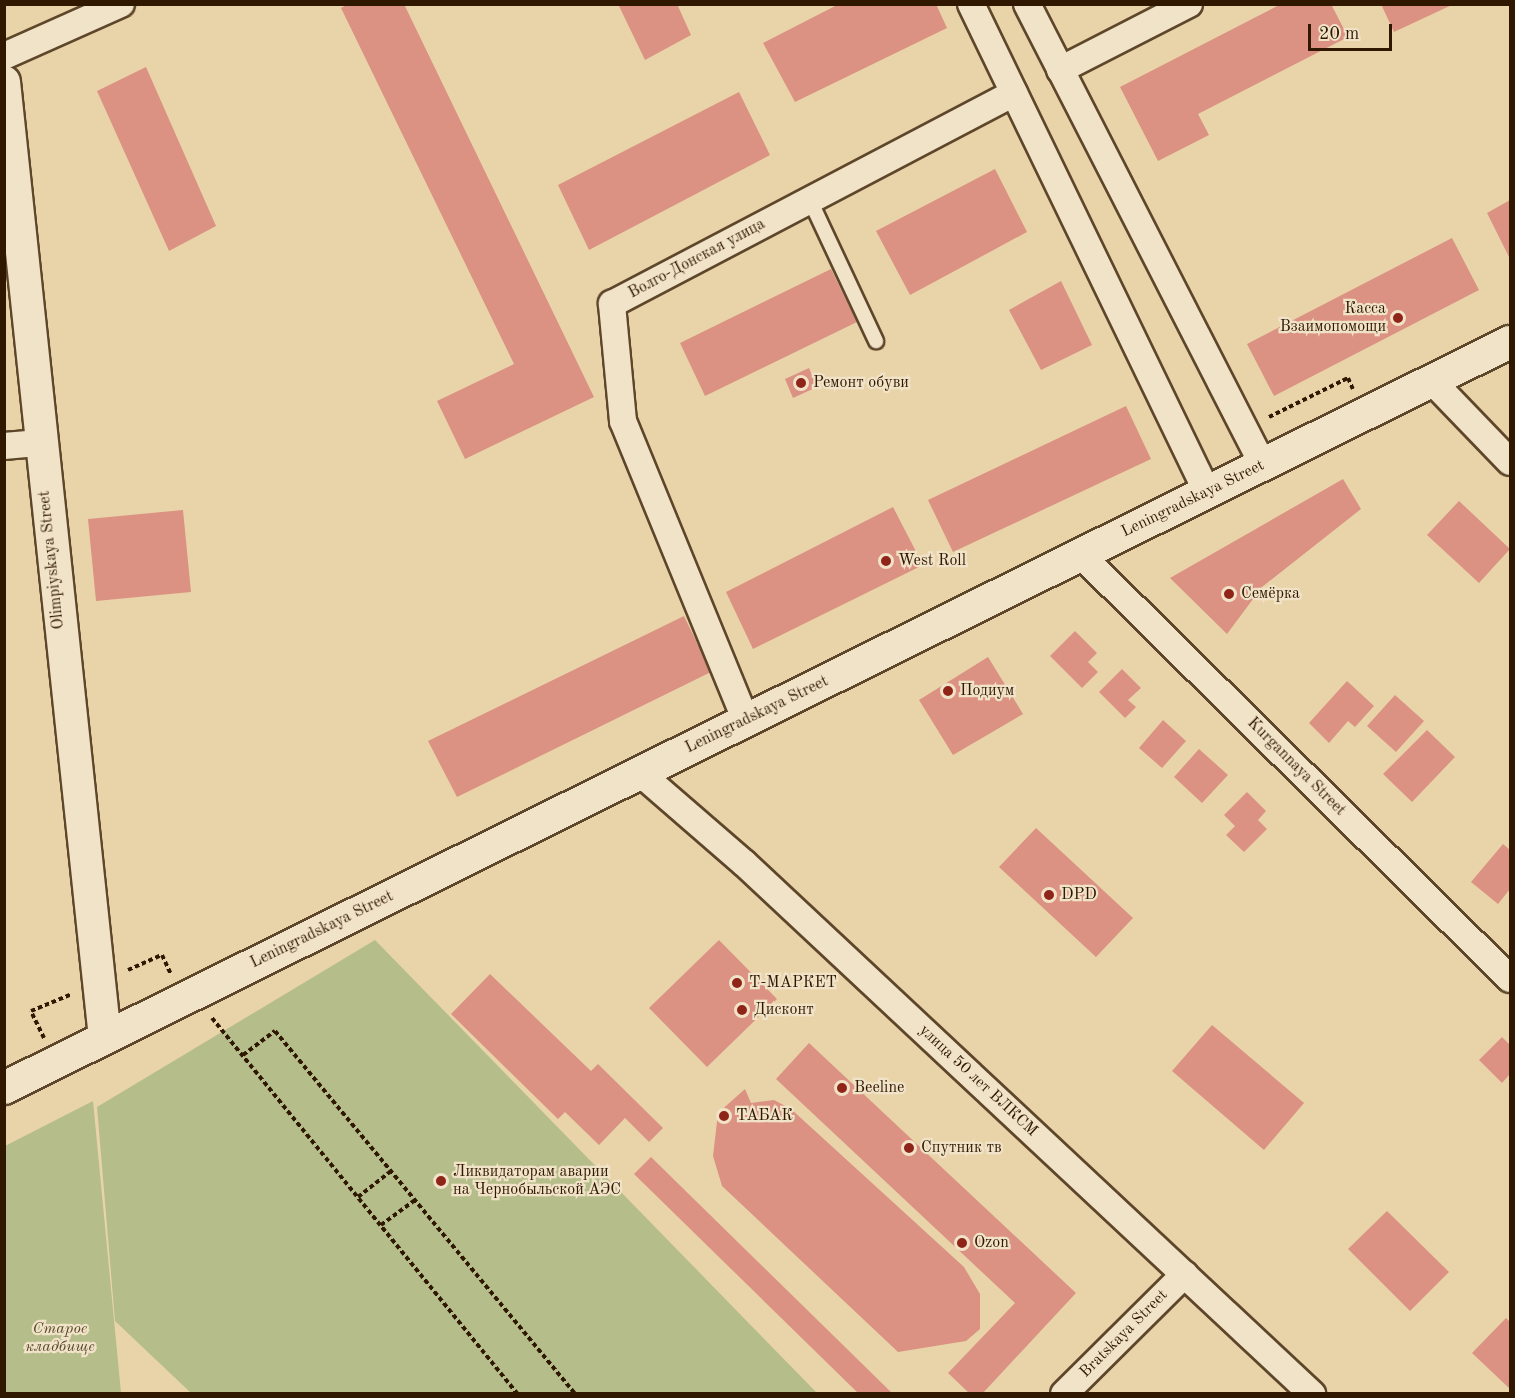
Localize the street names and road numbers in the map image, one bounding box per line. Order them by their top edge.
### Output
street label: Волго-Донская улица [625,215,769,303]
street label: Leningradskaya Street [1118,456,1268,542]
street label: Olimpiyskaya Street [35,490,69,630]
street label: Leningradskaya Street [682,672,832,758]
street label: Kurgannaya Street [1243,714,1349,820]
street label: Leningradskaya Street [247,887,397,973]
street label: улица 50 лет ВЛКСМ [915,1021,1041,1141]
street label: Bratskaya Street [1076,1286,1172,1382]

